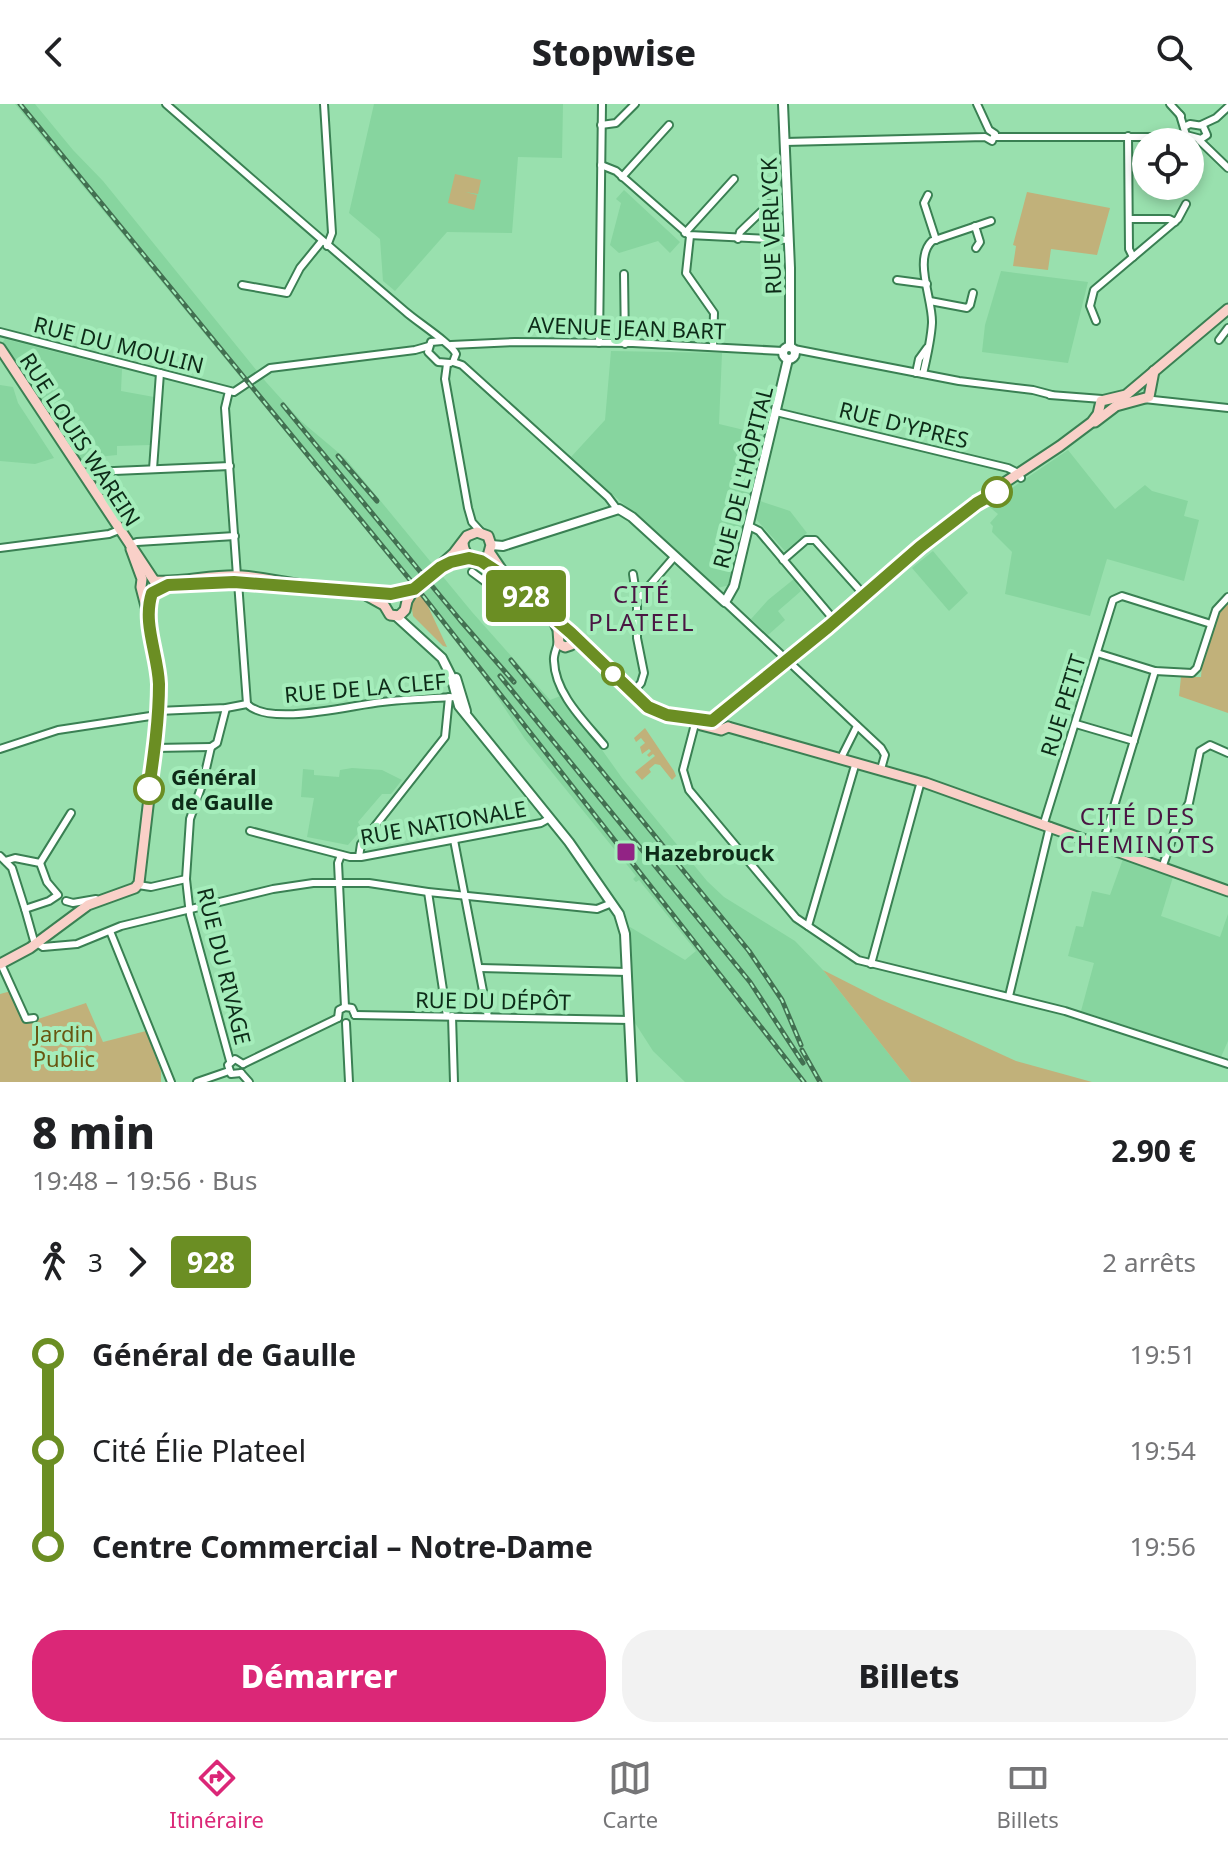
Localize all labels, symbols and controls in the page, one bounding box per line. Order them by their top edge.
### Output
text: Stopwise [532,28,696,77]
icon: back [32,30,76,74]
icon: search [1152,30,1196,74]
map controls [1132,128,1204,200]
button: locate [1132,128,1204,200]
street label: RUE VERLYCK [753,157,787,295]
street label: RUE DU MOULIN [31,308,207,380]
street label: AVENUE JEAN BART [527,309,727,345]
street label: RUE LOUIS WAREIN [14,347,148,531]
street label: RUE DE L'HÔPITAL [705,383,779,571]
street label: RUE D'YPRES [836,393,972,455]
unlabelled marker [982,477,1012,507]
line badge: 928 [480,570,572,622]
text: 928 [502,577,550,615]
district label: CITÉ PLATEEL [588,577,696,638]
street label: RUE PETIT [1032,650,1092,760]
unlabelled marker [602,663,624,685]
street label: RUE DE LA CLEF [283,665,447,709]
place label: Général de Gaulle [171,761,273,816]
marker: Général de Gaulle [134,774,164,804]
street label: RUE NATIONALE [357,793,529,851]
district label: CITÉ DES CHEMINOTS [1060,799,1216,860]
place label: Hazebrouck [644,837,775,867]
marker: Hazebrouck [615,841,637,863]
street label: RUE DU RIVAGE [191,884,259,1048]
street label: RUE DU DÉPÔT [415,984,571,1016]
park label: Jardin Public [32,1018,95,1073]
text: 8 min [32,1102,155,1162]
text: 2.90 € [1111,1130,1196,1171]
text: 19:48 – 19:56 · Bus [32,1162,257,1198]
icon: walk [32,1240,76,1284]
icon: forward [115,1240,159,1284]
text: 928 [187,1243,235,1281]
text: 3 [88,1244,103,1280]
text: 2 arrêts [1102,1244,1196,1280]
text: Général de Gaulle [92,1334,356,1375]
text: 19:51 [1130,1336,1196,1372]
text: Cité Élie Plateel [92,1430,306,1471]
text: 19:54 [1130,1432,1196,1468]
text: Centre Commercial – Notre-Dame [92,1526,593,1567]
text: 19:56 [1130,1528,1196,1564]
button: Démarrer [32,1630,606,1722]
button: Billets [622,1630,1196,1722]
tab: Itinéraire [169,1756,264,1834]
tab: Carte [602,1756,658,1834]
tab: Billets [997,1756,1059,1834]

